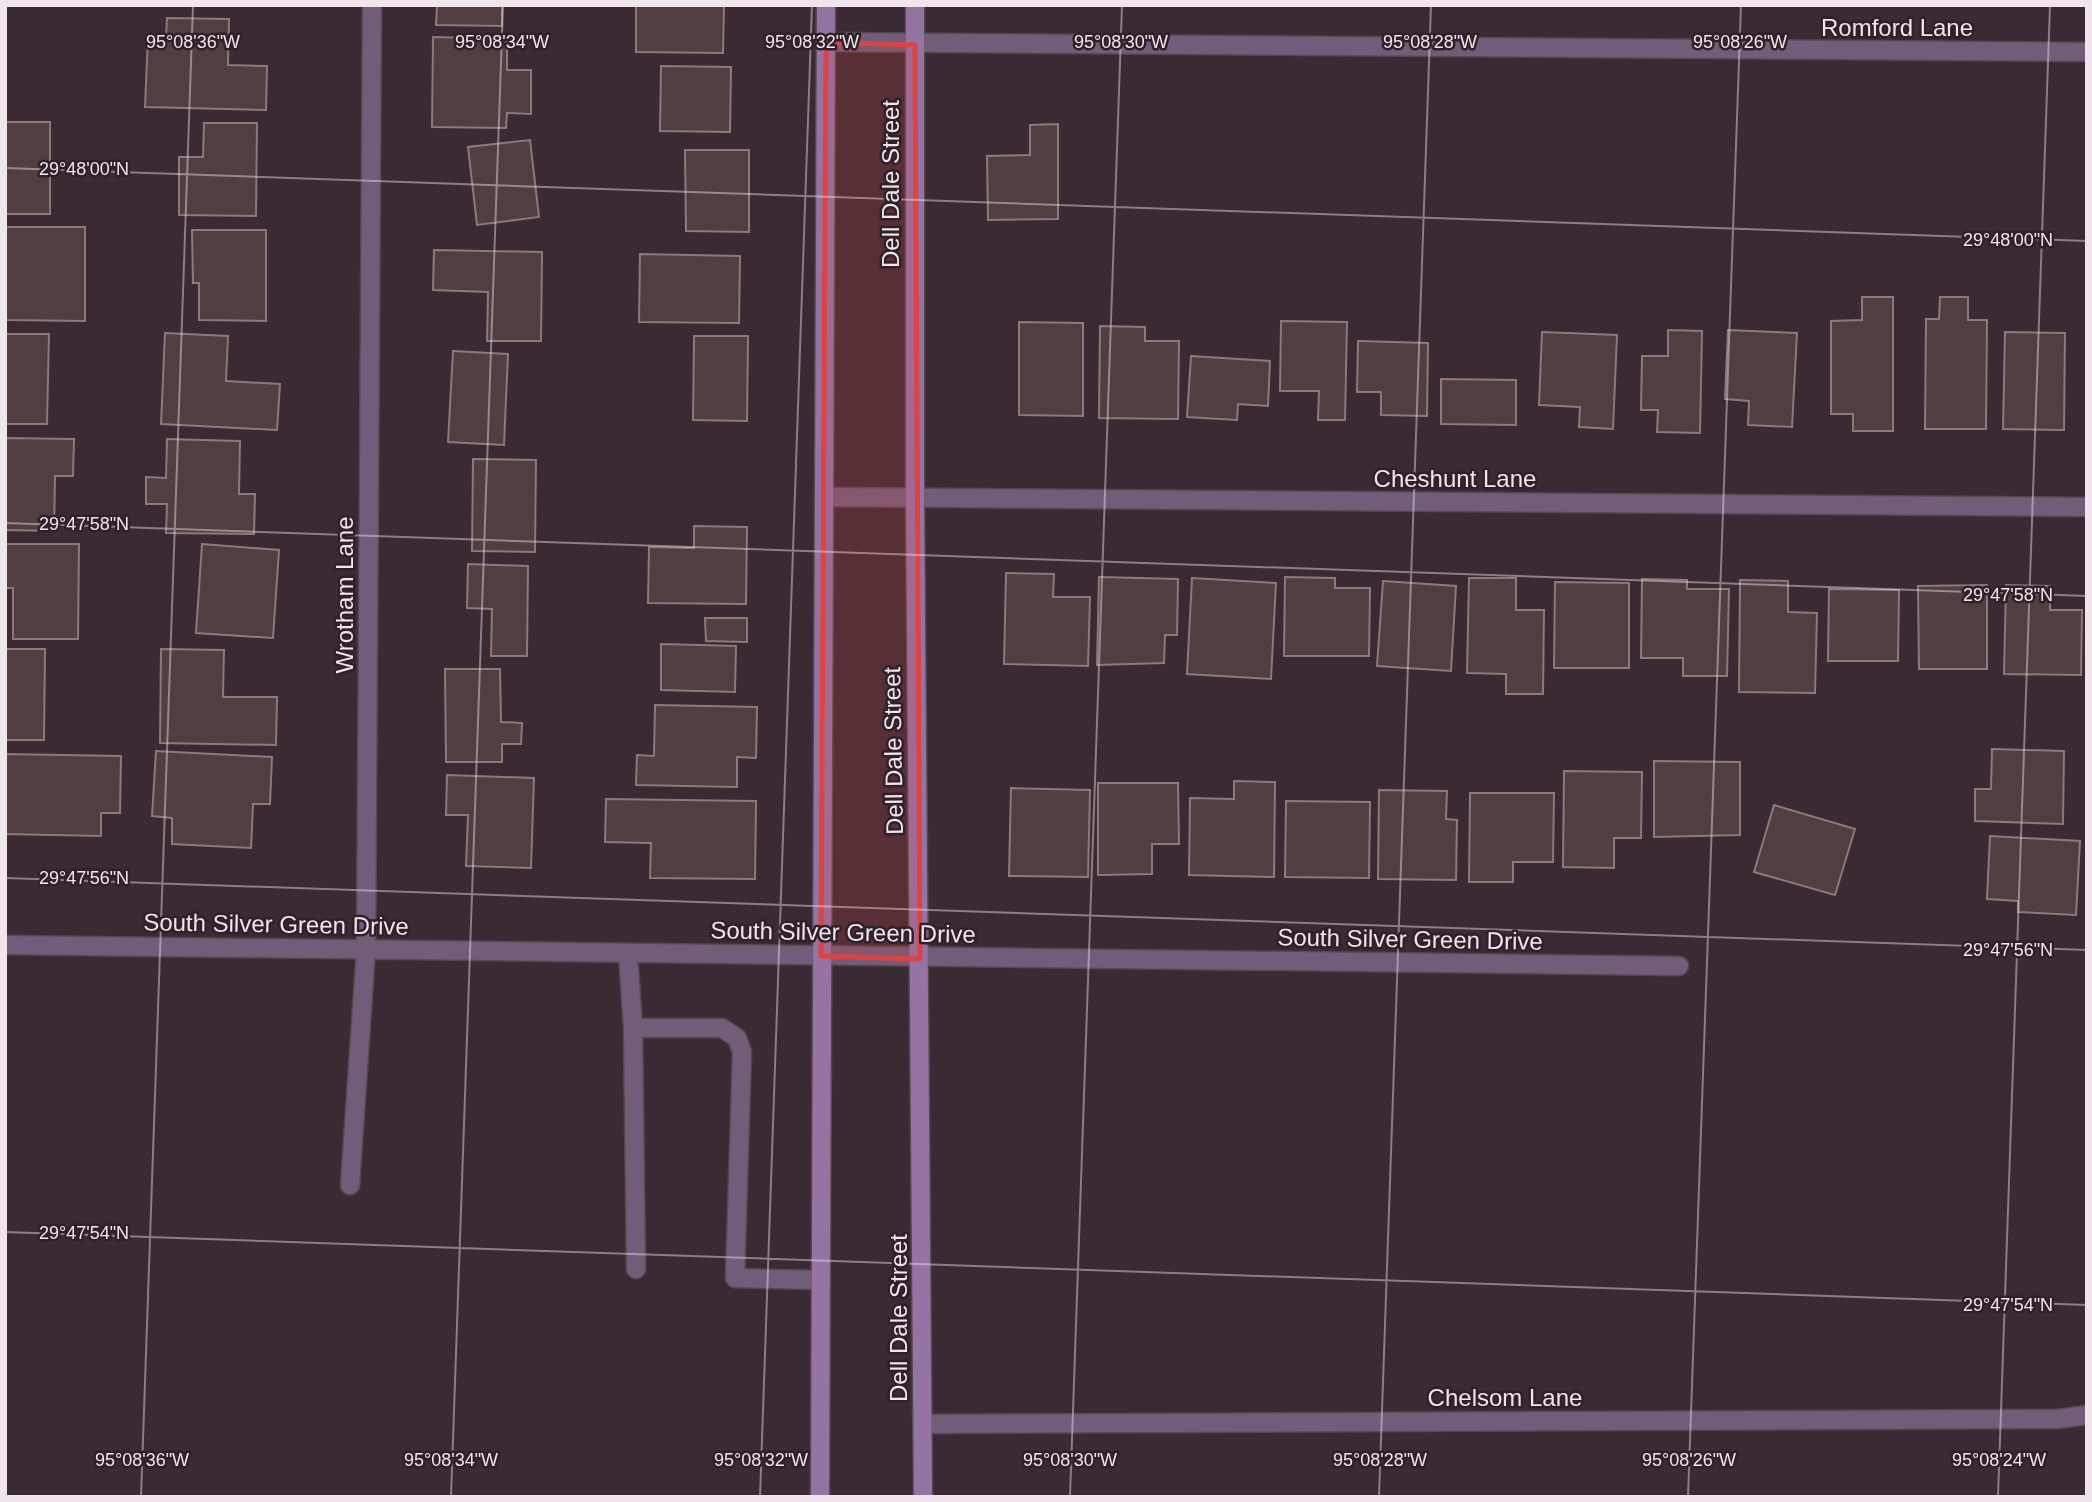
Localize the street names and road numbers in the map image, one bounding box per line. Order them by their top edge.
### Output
street label: Romford Lane [1821,14,1973,41]
street label: Dell Dale Street [877,100,904,268]
street label: Cheshunt Lane [1374,465,1536,492]
street label: Wrotham Lane [331,517,358,673]
street label: Dell Dale Street [878,666,908,835]
street label: South Silver Green Drive [143,908,409,940]
street label: South Silver Green Drive [710,916,976,948]
street label: South Silver Green Drive [1277,923,1543,955]
street label: Dell Dale Street [885,1234,912,1402]
street label: Chelsom Lane [1428,1384,1582,1411]

